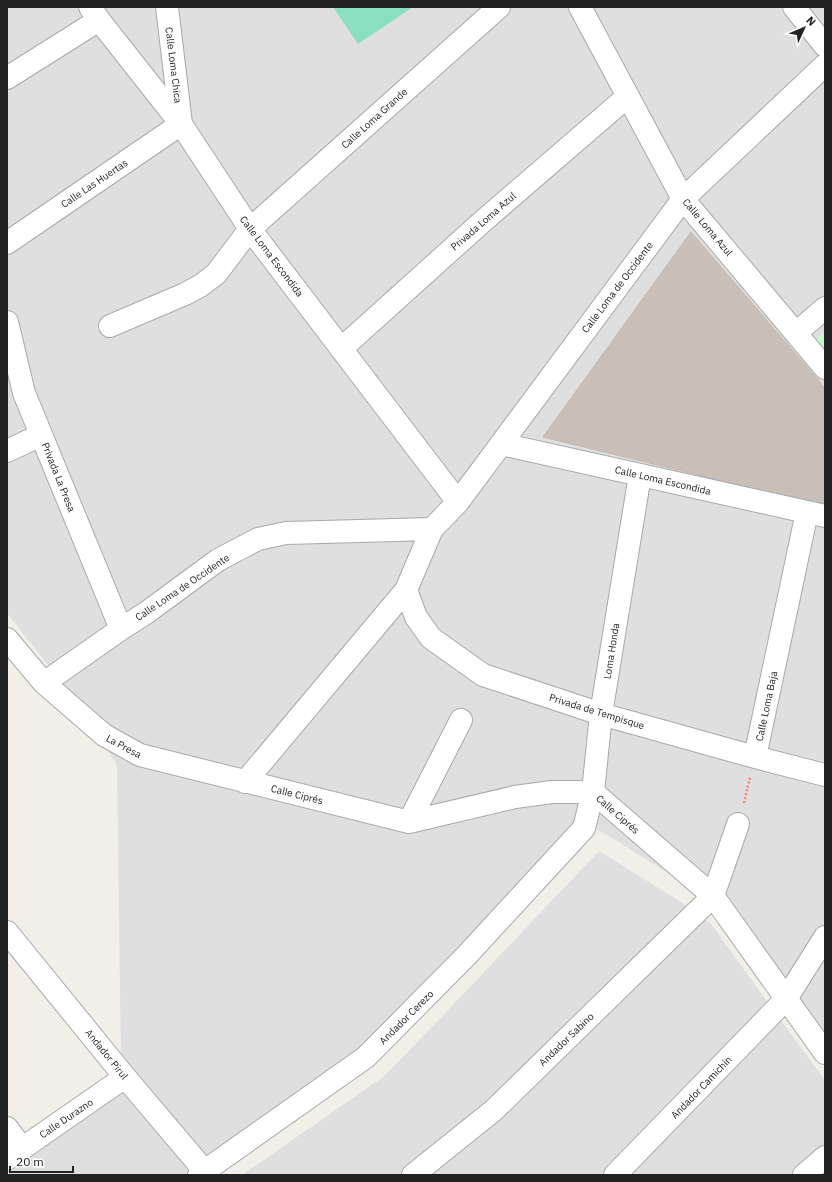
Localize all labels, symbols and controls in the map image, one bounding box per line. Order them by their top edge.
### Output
north arrow [784,8,824,48]
text: N [803,13,819,29]
street label: Calle Loma Chica [162,26,185,104]
street label: Calle Loma Grande [339,85,411,152]
street label: Calle Las Huertas [58,156,130,211]
street label: Privada Loma Azul [448,189,519,253]
street label: Calle Loma Azul [680,196,736,259]
street label: Calle Loma Escondida [237,213,307,300]
street label: Calle Loma de Occidente [579,239,656,335]
street label: Privada La Presa [39,441,79,514]
street label: Calle Loma Escondida [614,463,713,498]
street label: Calle Loma de Occidente [133,551,232,624]
street label: Loma Honda [601,622,622,680]
street label: Calle Loma Baja [753,669,780,742]
street label: Privada de Tempisque [548,691,647,732]
street label: La Presa [104,732,144,761]
street label: Calle Ciprés [269,782,324,807]
street label: Calle Ciprés [593,792,642,837]
street label: Andador Cerezo [376,987,437,1047]
street label: Andador Sabino [536,1010,597,1069]
street label: Andador Pirul [82,1026,131,1082]
street label: Andador Camichín [668,1053,735,1121]
street label: Calle Durazno [37,1095,96,1141]
scale bar [10,1148,73,1174]
text: 20 m [16,1154,44,1169]

